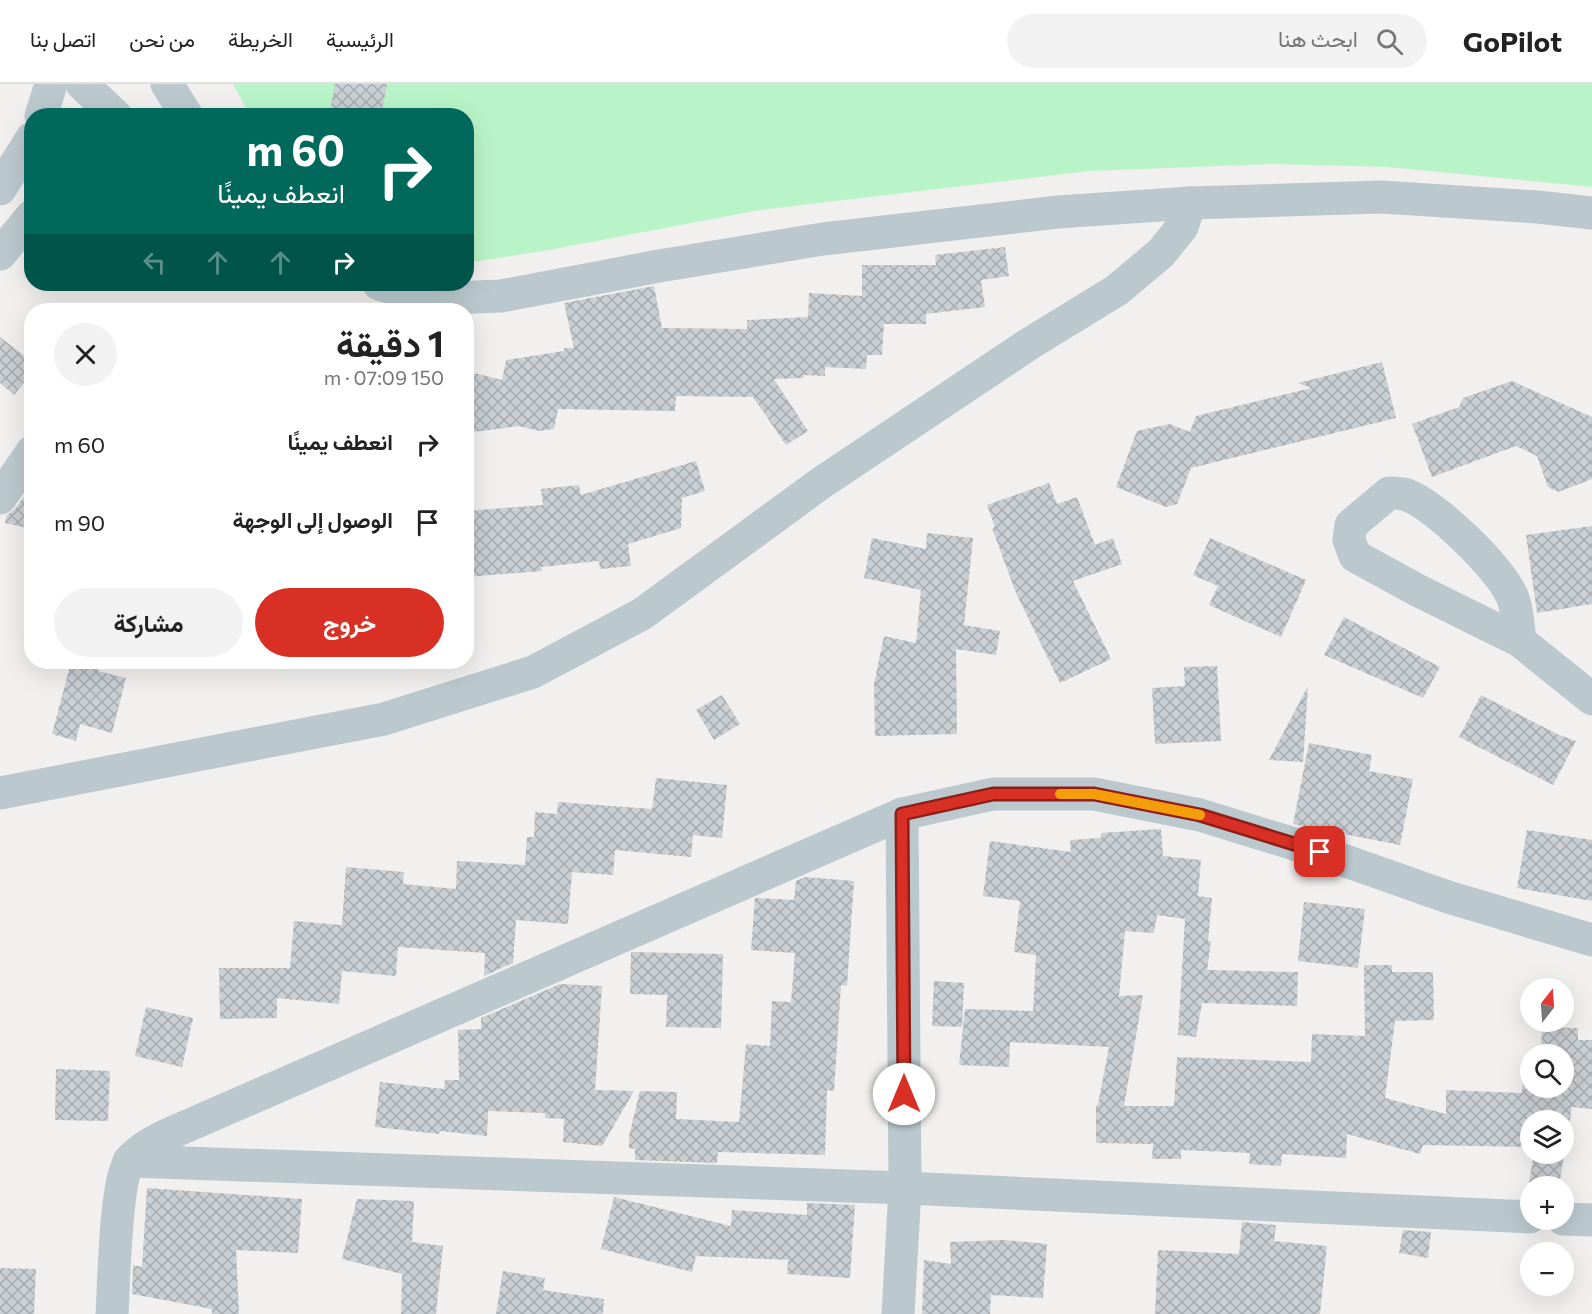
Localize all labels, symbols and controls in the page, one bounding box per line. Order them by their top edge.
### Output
search box [1007,14,1427,68]
text: GoPilot [1463,24,1562,58]
text: ابحث هنا [1278,25,1358,52]
icon: search [1373,25,1406,58]
text: اتصل بنا [30,26,96,51]
text: من نحن [129,26,195,51]
text: الخريطة [228,26,293,51]
text: الرئيسية [326,26,394,51]
text: 60 m [246,123,345,175]
icon: right [366,132,444,210]
text: انعطف يمينًا [217,176,345,209]
icon: left [138,246,171,279]
icon: ahead [201,246,234,279]
icon: ahead [264,246,297,279]
icon: right [327,246,360,279]
text: 1 دقيقة [336,320,444,364]
button: close [54,323,117,386]
text: 150 m · 07:09 [324,365,444,389]
text: انعطف يمينًا [287,428,393,455]
icon: right [411,428,444,461]
text: 60 m [54,431,105,458]
text: الوصول إلى الوجهة [233,506,393,533]
icon: arrive [411,506,444,539]
text: 90 m [54,509,105,536]
button: مشاركة [54,588,243,657]
button: خروج [255,588,444,657]
pin [1294,826,1345,877]
icon: arrive [1303,835,1336,868]
north arrow [1520,978,1574,1032]
map controls [1520,978,1574,1296]
button: search [1520,1044,1574,1098]
position arrow [872,1062,936,1126]
button: layers [1520,1110,1574,1164]
button: + [1520,1176,1574,1230]
button: − [1520,1242,1574,1296]

